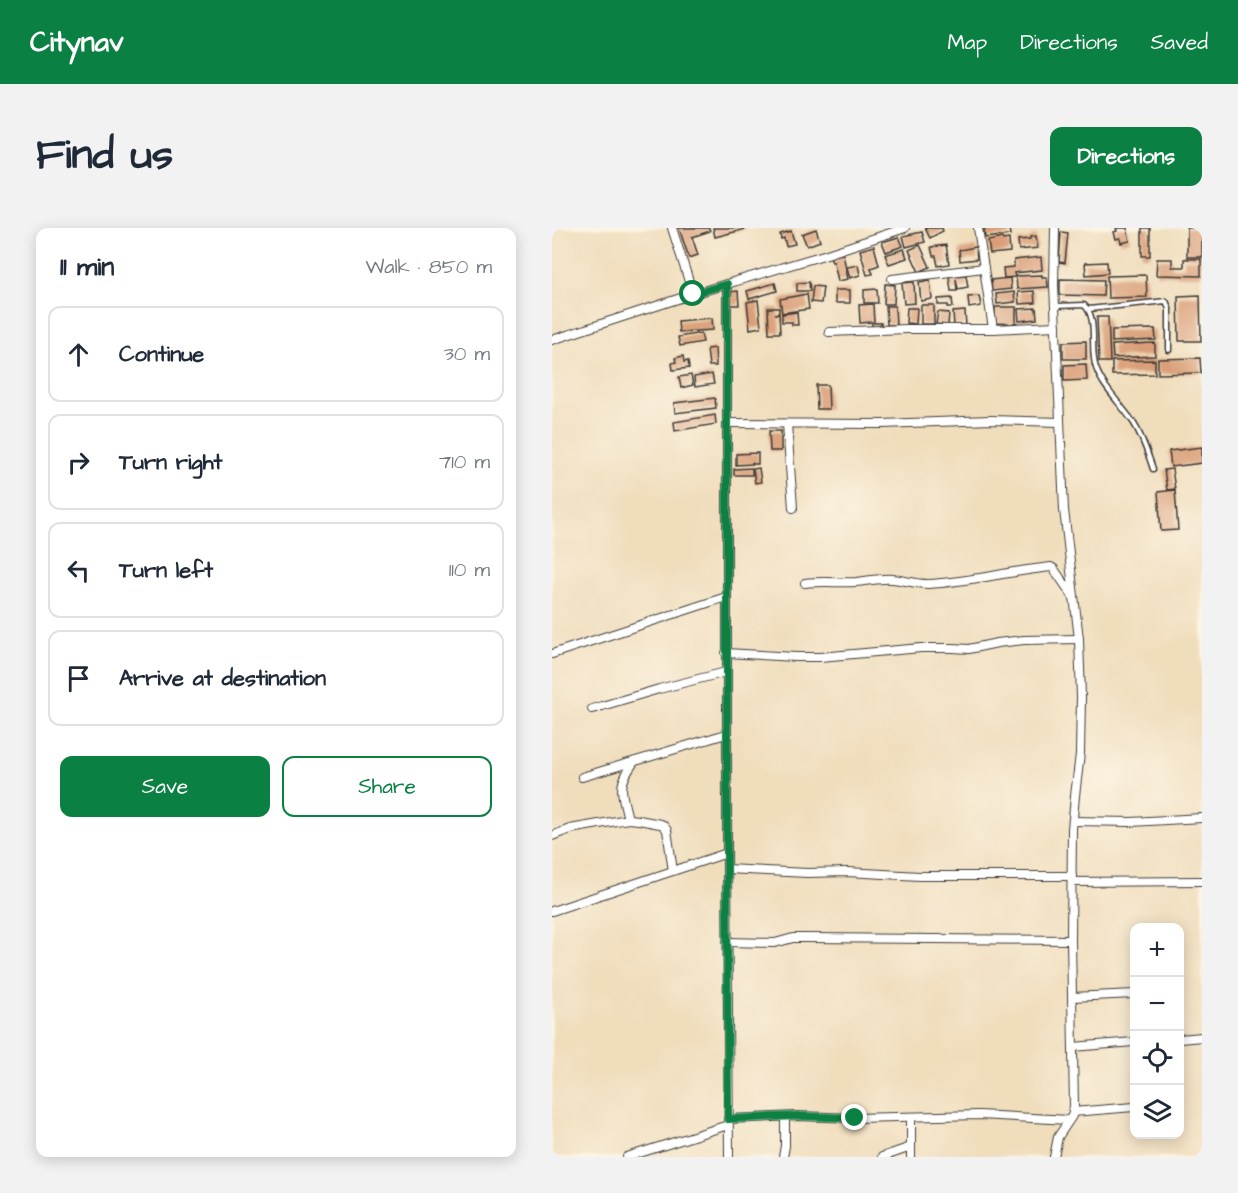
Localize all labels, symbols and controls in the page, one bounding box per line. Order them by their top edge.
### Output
text: Citynav [30,23,124,62]
text: Map [947,28,987,57]
text: Directions [1020,28,1118,57]
text: Saved [1151,28,1208,57]
text: Find us [36,127,173,185]
button: Directions [1050,127,1202,186]
text: 11 min [60,249,114,285]
text: Walk · 850 m [365,253,492,281]
route start [679,280,705,306]
icon: ahead [62,338,95,371]
text: Continue [119,339,204,370]
text: 30 m [444,340,490,368]
icon: right [62,446,95,479]
text: Turn right [119,447,222,478]
text: 710 m [439,448,490,476]
icon: left [62,554,95,587]
text: Turn left [119,555,213,586]
text: 110 m [449,556,490,584]
icon: arrive [62,662,95,695]
text: Arrive at destination [119,663,326,694]
button: Save [60,756,270,817]
button: Share [282,756,492,817]
map controls [1130,923,1184,1139]
button: + [1130,923,1184,977]
button: − [1130,977,1184,1031]
button: locate [1130,1031,1184,1085]
button: layers [1130,1085,1184,1139]
route end [841,1104,867,1130]

